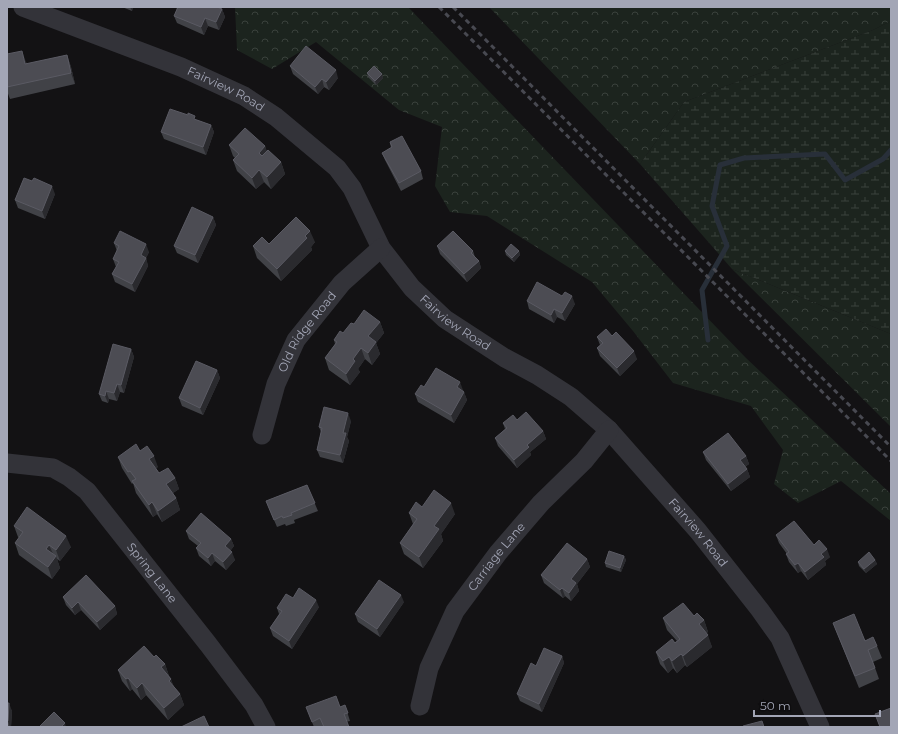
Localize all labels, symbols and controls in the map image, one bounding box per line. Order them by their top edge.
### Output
street label: Fairview Road [185,63,268,114]
street label: Old Ridge Road [274,288,339,374]
street label: Fairview Road [417,291,494,354]
street label: Fairview Road [665,495,731,569]
street label: Carriage Lane [464,519,528,594]
street label: Spring Lane [124,540,181,606]
scale bar [754,692,880,718]
text: 50 m [760,698,791,713]

